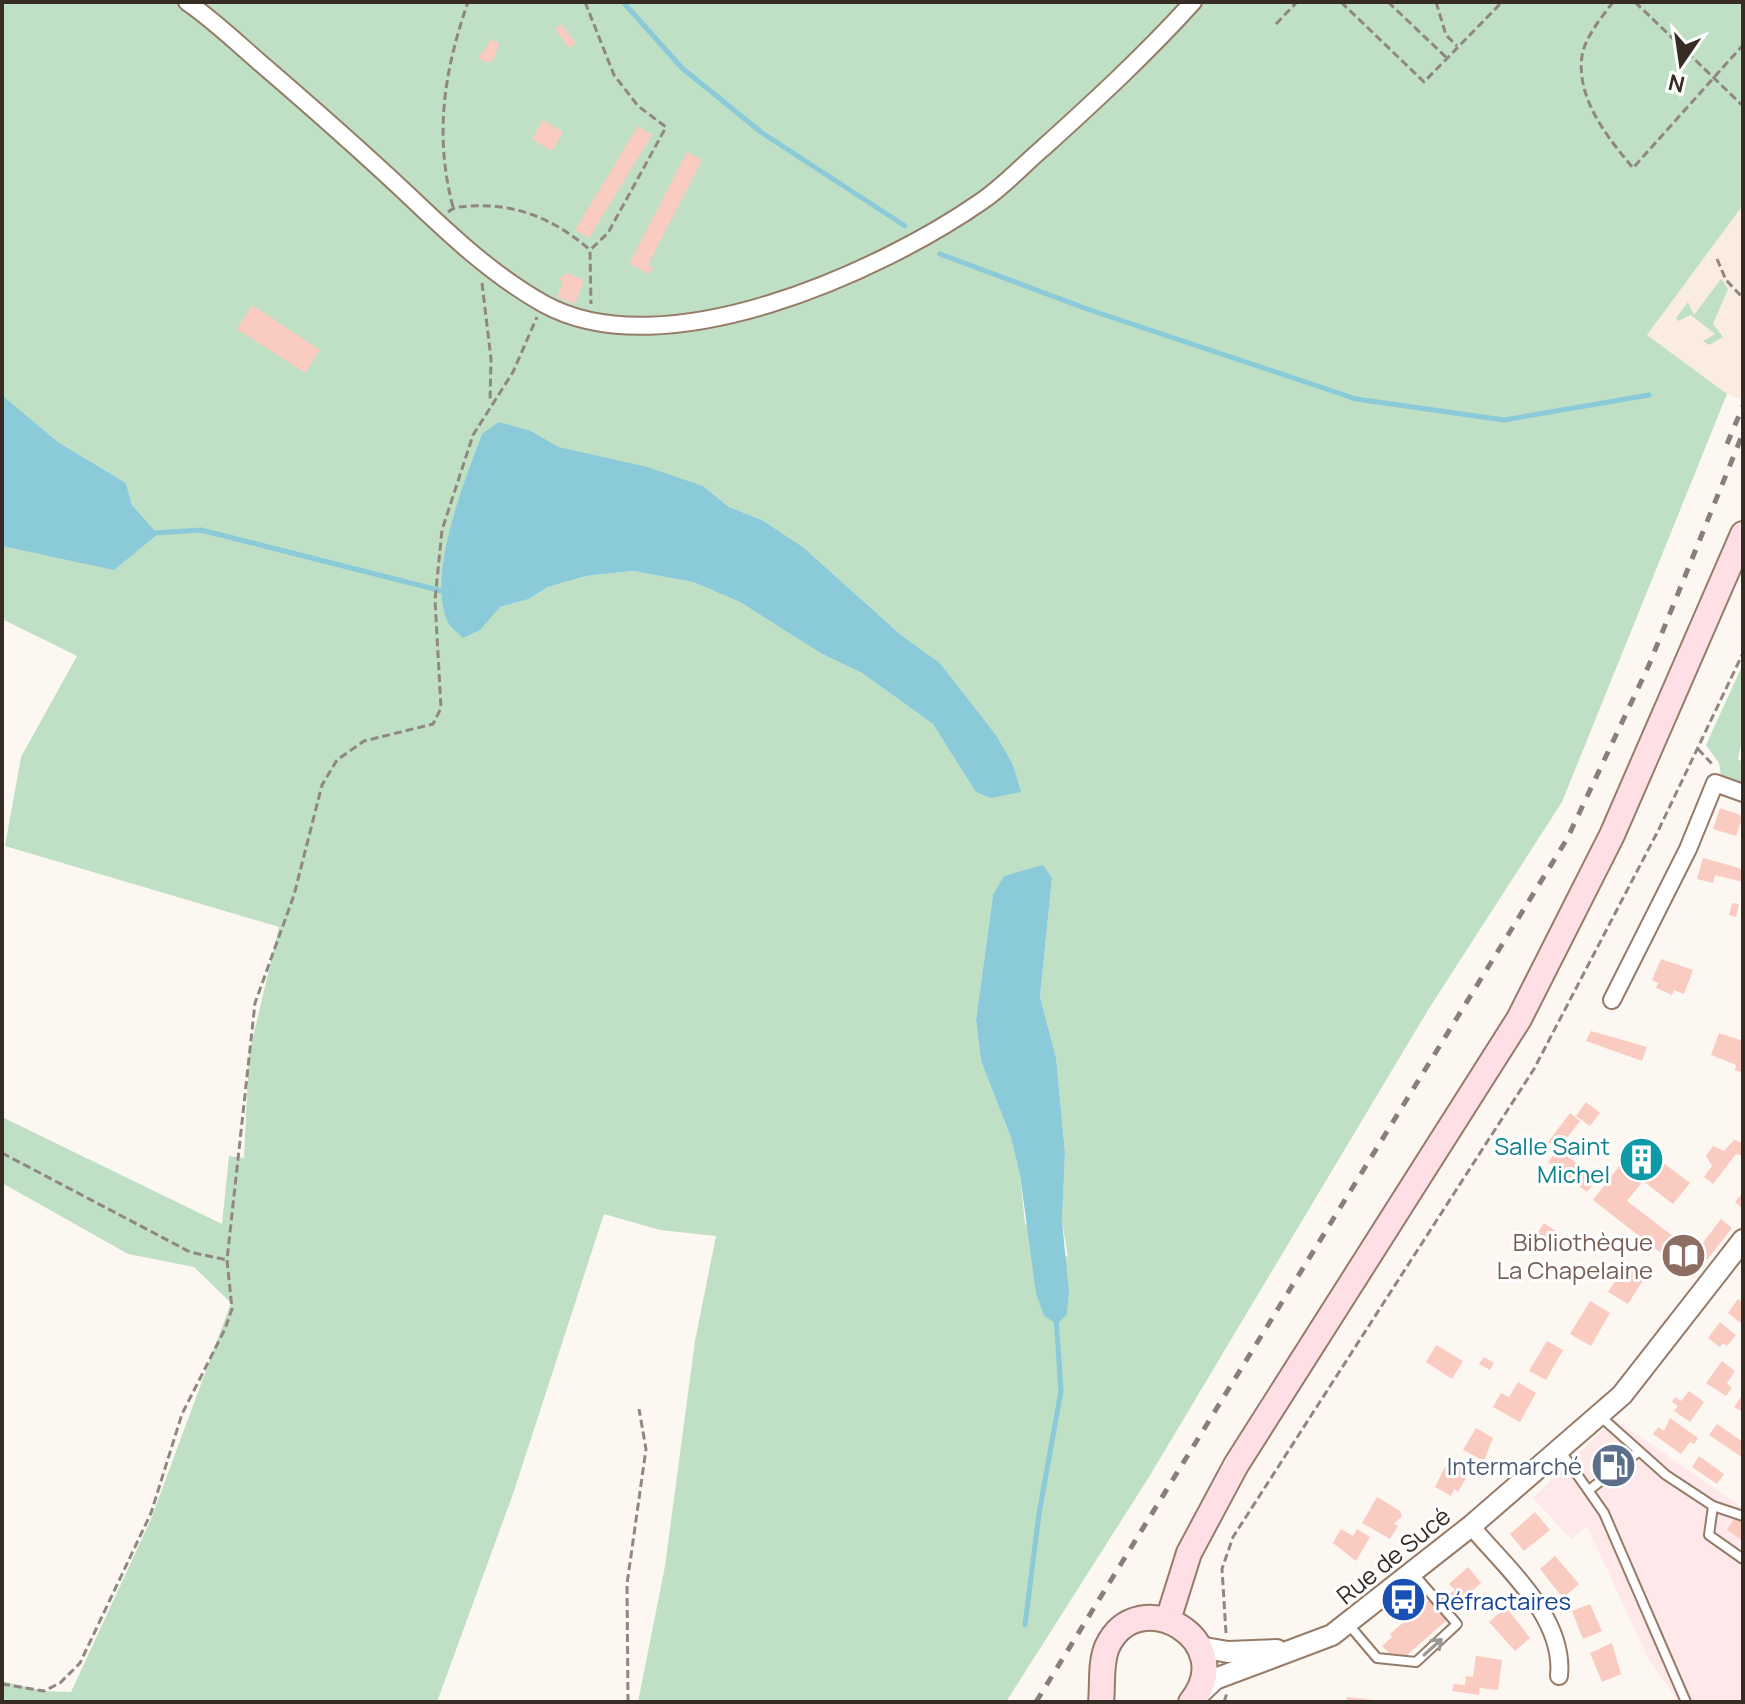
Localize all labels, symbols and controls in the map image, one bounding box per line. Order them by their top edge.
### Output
north arrow [1641,24,1721,104]
text: N [1665,67,1688,100]
place label: Salle Saint Michel [1494,1129,1610,1190]
building icon: Salle Saint Michel [1617,1135,1665,1183]
place label: Bibliothèque La Chapelaine [1497,1225,1653,1286]
library icon: Bibliothèque La Chapelaine [1660,1231,1708,1279]
fuel station icon: Intermarché [1589,1441,1637,1489]
place label: Intermarché [1447,1449,1582,1482]
street label: Rue de Sucé [1329,1499,1457,1611]
bus stop icon: Réfractaires [1380,1576,1428,1624]
place label: Réfractaires [1435,1584,1571,1617]
one-way arrow [1422,1638,1442,1656]

